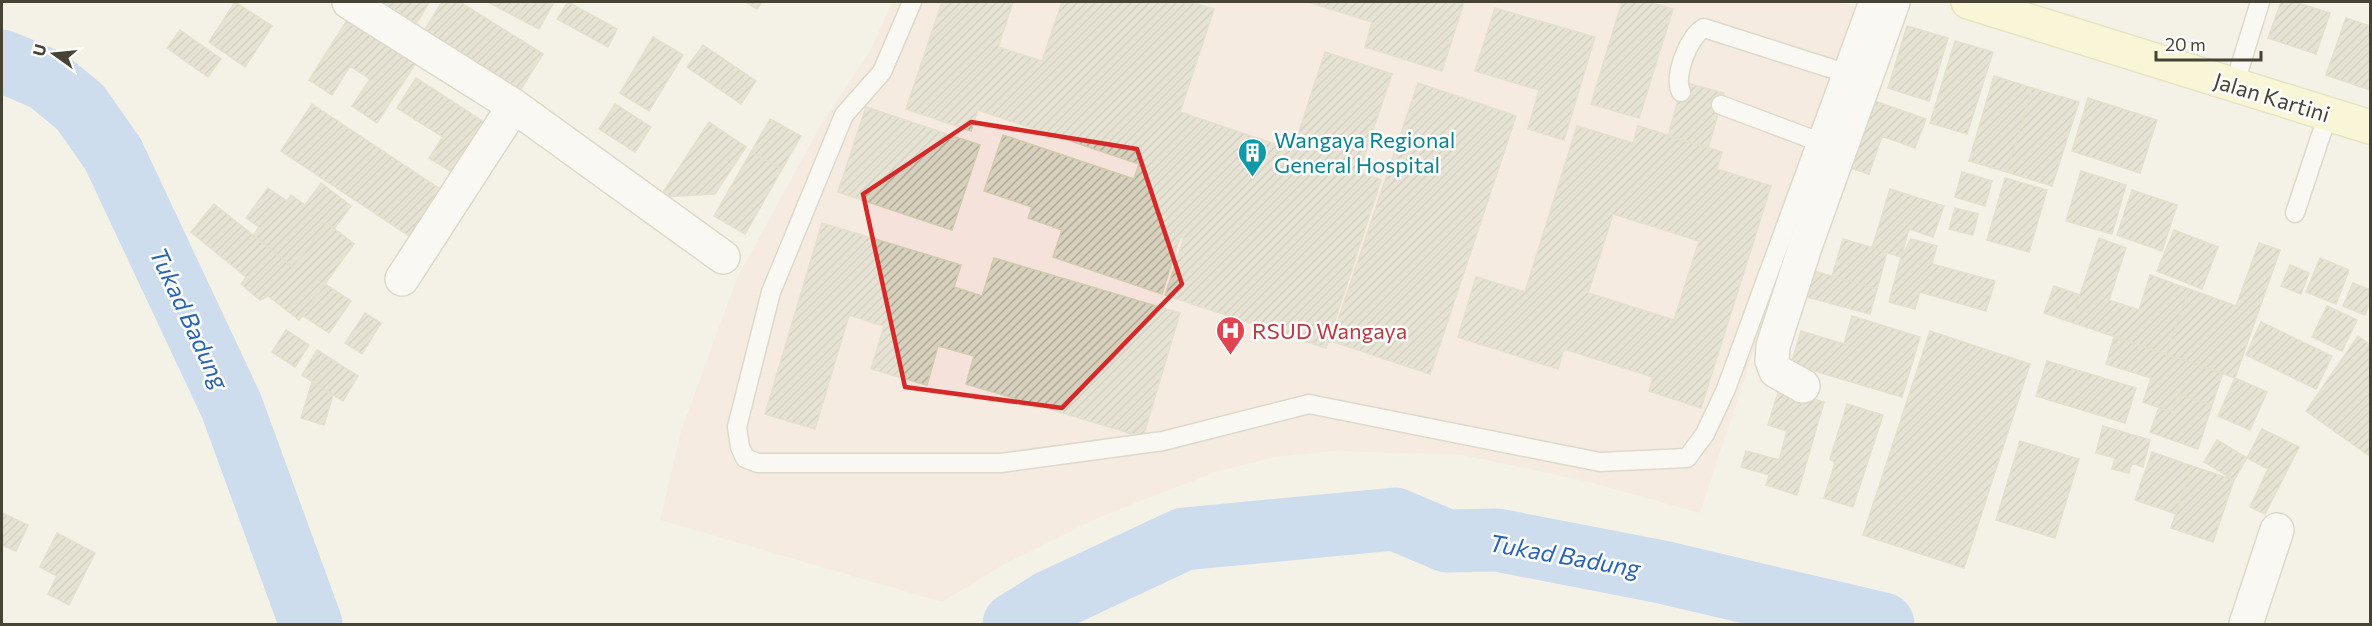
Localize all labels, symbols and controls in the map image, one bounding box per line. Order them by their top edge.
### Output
north arrow [24,24,84,84]
scale bar [2156,24,2261,62]
text: 20 m [2165,33,2206,55]
text: U [28,42,50,58]
street label: Jalan Kartini [2211,67,2333,127]
place label: Wangaya Regional General Hospital [1274,126,1455,178]
building icon: Wangaya Regional General Hospital [1237,136,1269,178]
water label: Tukad Badung [145,243,236,394]
hospital icon: RSUD Wangaya [1215,314,1247,356]
place label: RSUD Wangaya [1252,317,1407,344]
water label: Tukad Badung [1487,527,1644,583]

